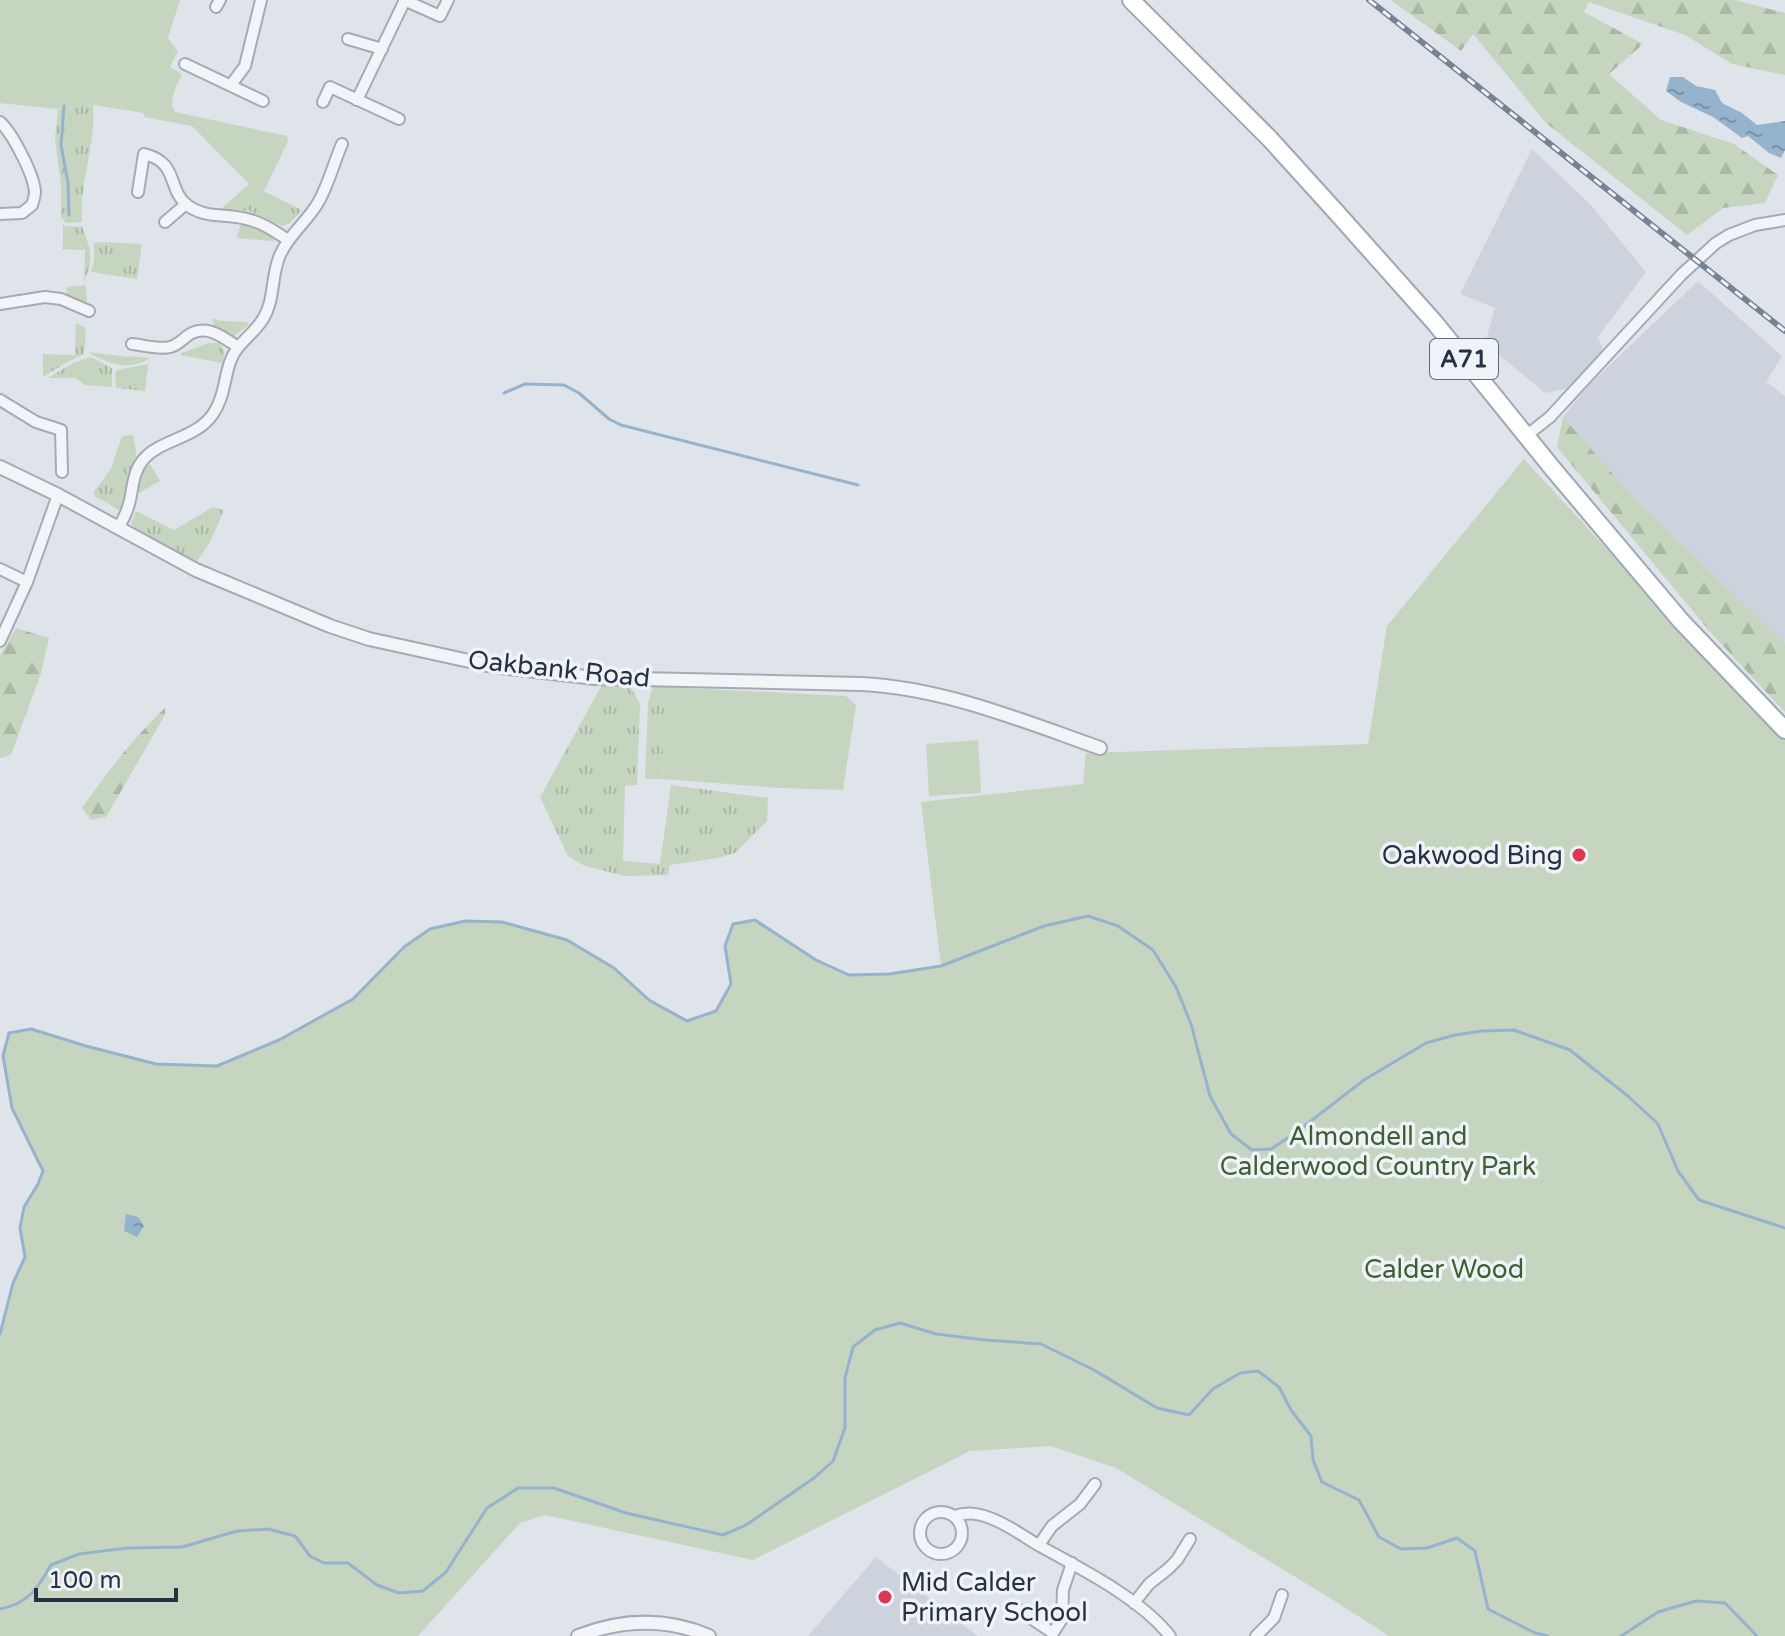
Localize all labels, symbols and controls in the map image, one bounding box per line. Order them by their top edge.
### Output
road number: A71 [1430,339,1498,379]
street label: Oakbank Road [466,644,652,694]
place label: Oakwood Bing [1382,840,1563,871]
marker: Oakwood Bing [1570,846,1588,864]
park label: Almondell and Calderwood Country Park [1220,1121,1536,1182]
park label: Calder Wood [1364,1254,1524,1285]
scale bar [36,1552,176,1602]
text: 100 m [48,1566,122,1595]
place label: Mid Calder Primary School [901,1567,1088,1628]
marker: Mid Calder Primary School [876,1588,894,1606]

